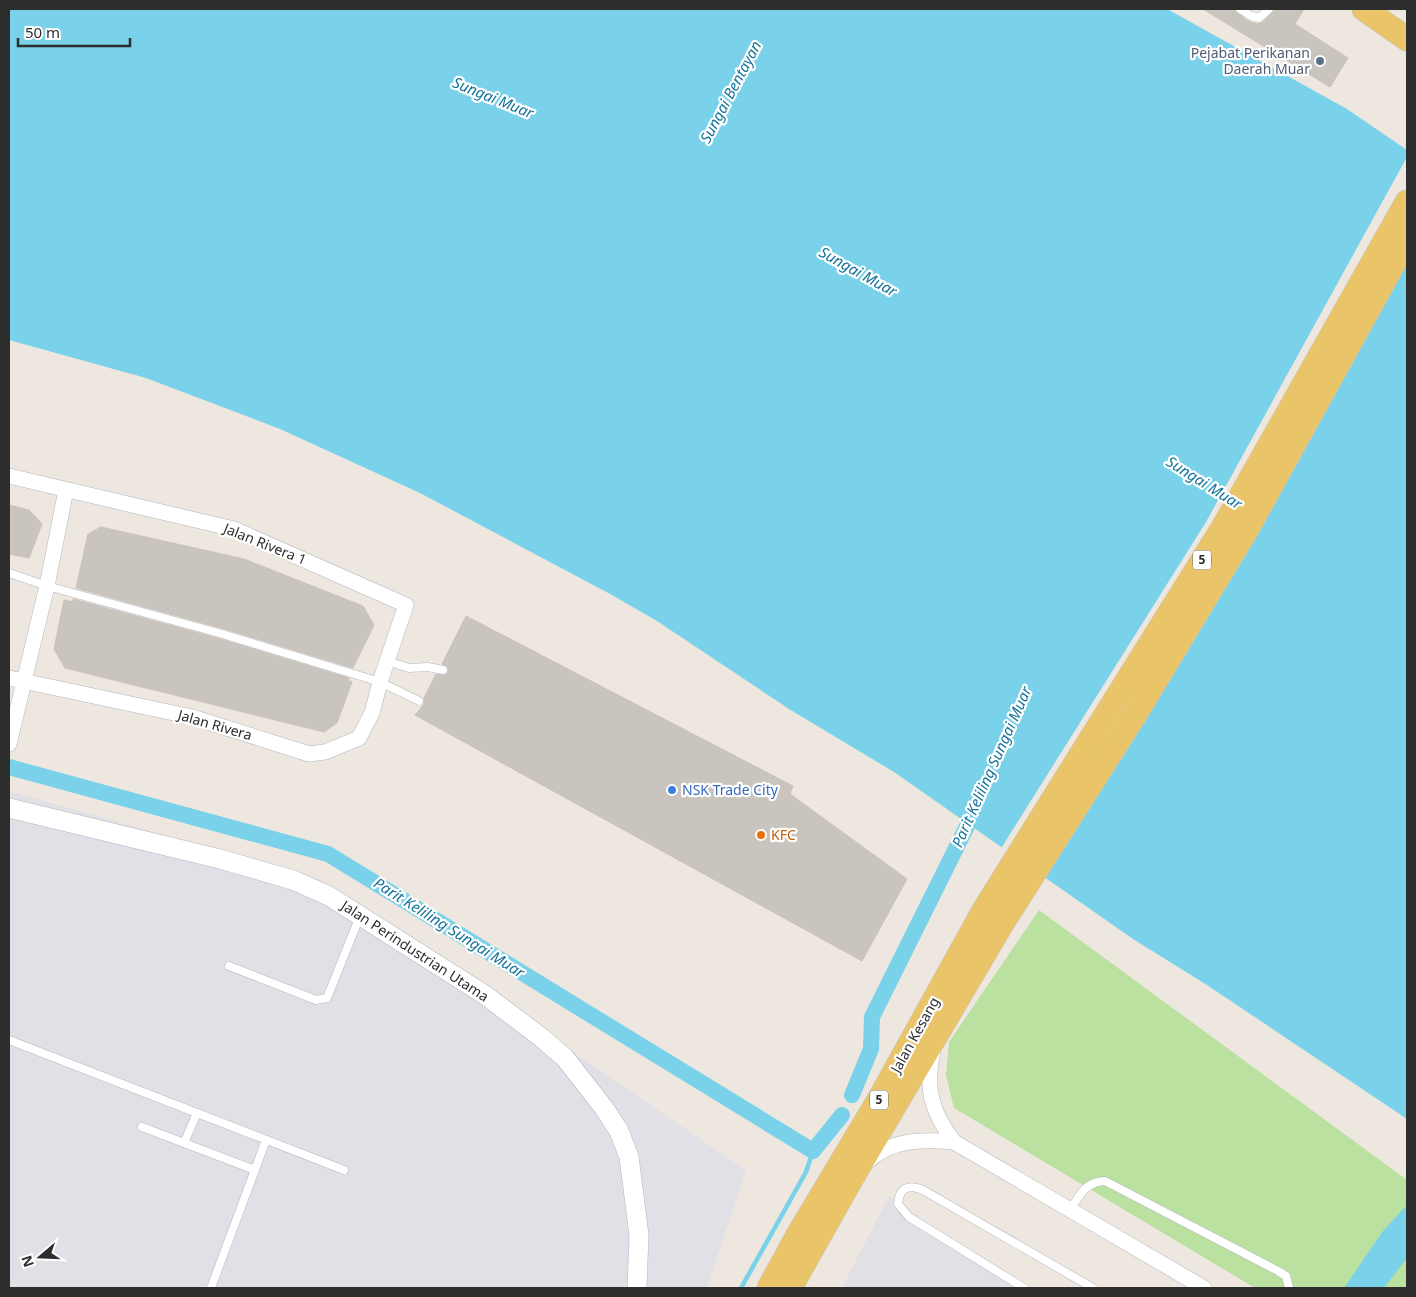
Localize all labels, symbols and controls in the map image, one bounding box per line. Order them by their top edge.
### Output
scale bar [18,15,130,47]
text: 50 m [25,22,60,42]
water label: Sungai Bentayan [695,37,765,146]
place label: Pejabat Perikanan Daerah Muar [1191,43,1310,78]
marker: Pejabat Perikanan Daerah Muar [1314,55,1326,67]
water label: Sungai Muar [450,72,538,123]
water label: Sungai Muar [816,242,902,301]
water label: Sungai Muar [1163,451,1247,514]
street label: Jalan Rivera 1 [219,518,309,569]
road number: 5 [1193,550,1211,570]
water label: Parit Keliling Sungai Muar [947,682,1036,850]
street label: Jalan Rivera [174,704,254,744]
place label: NSK Trade City [682,780,779,799]
marker: NSK Trade City [666,784,678,796]
place label: KFC [771,825,796,844]
marker: KFC [755,829,767,841]
water label: Parit Keliling Sungai Muar [370,873,530,982]
street label: Jalan Perindustrian Utama [336,895,493,1006]
street label: Jalan Kesang [885,993,943,1078]
road number: 5 [870,1090,888,1110]
north arrow [15,1232,65,1282]
text: N [16,1253,38,1270]

